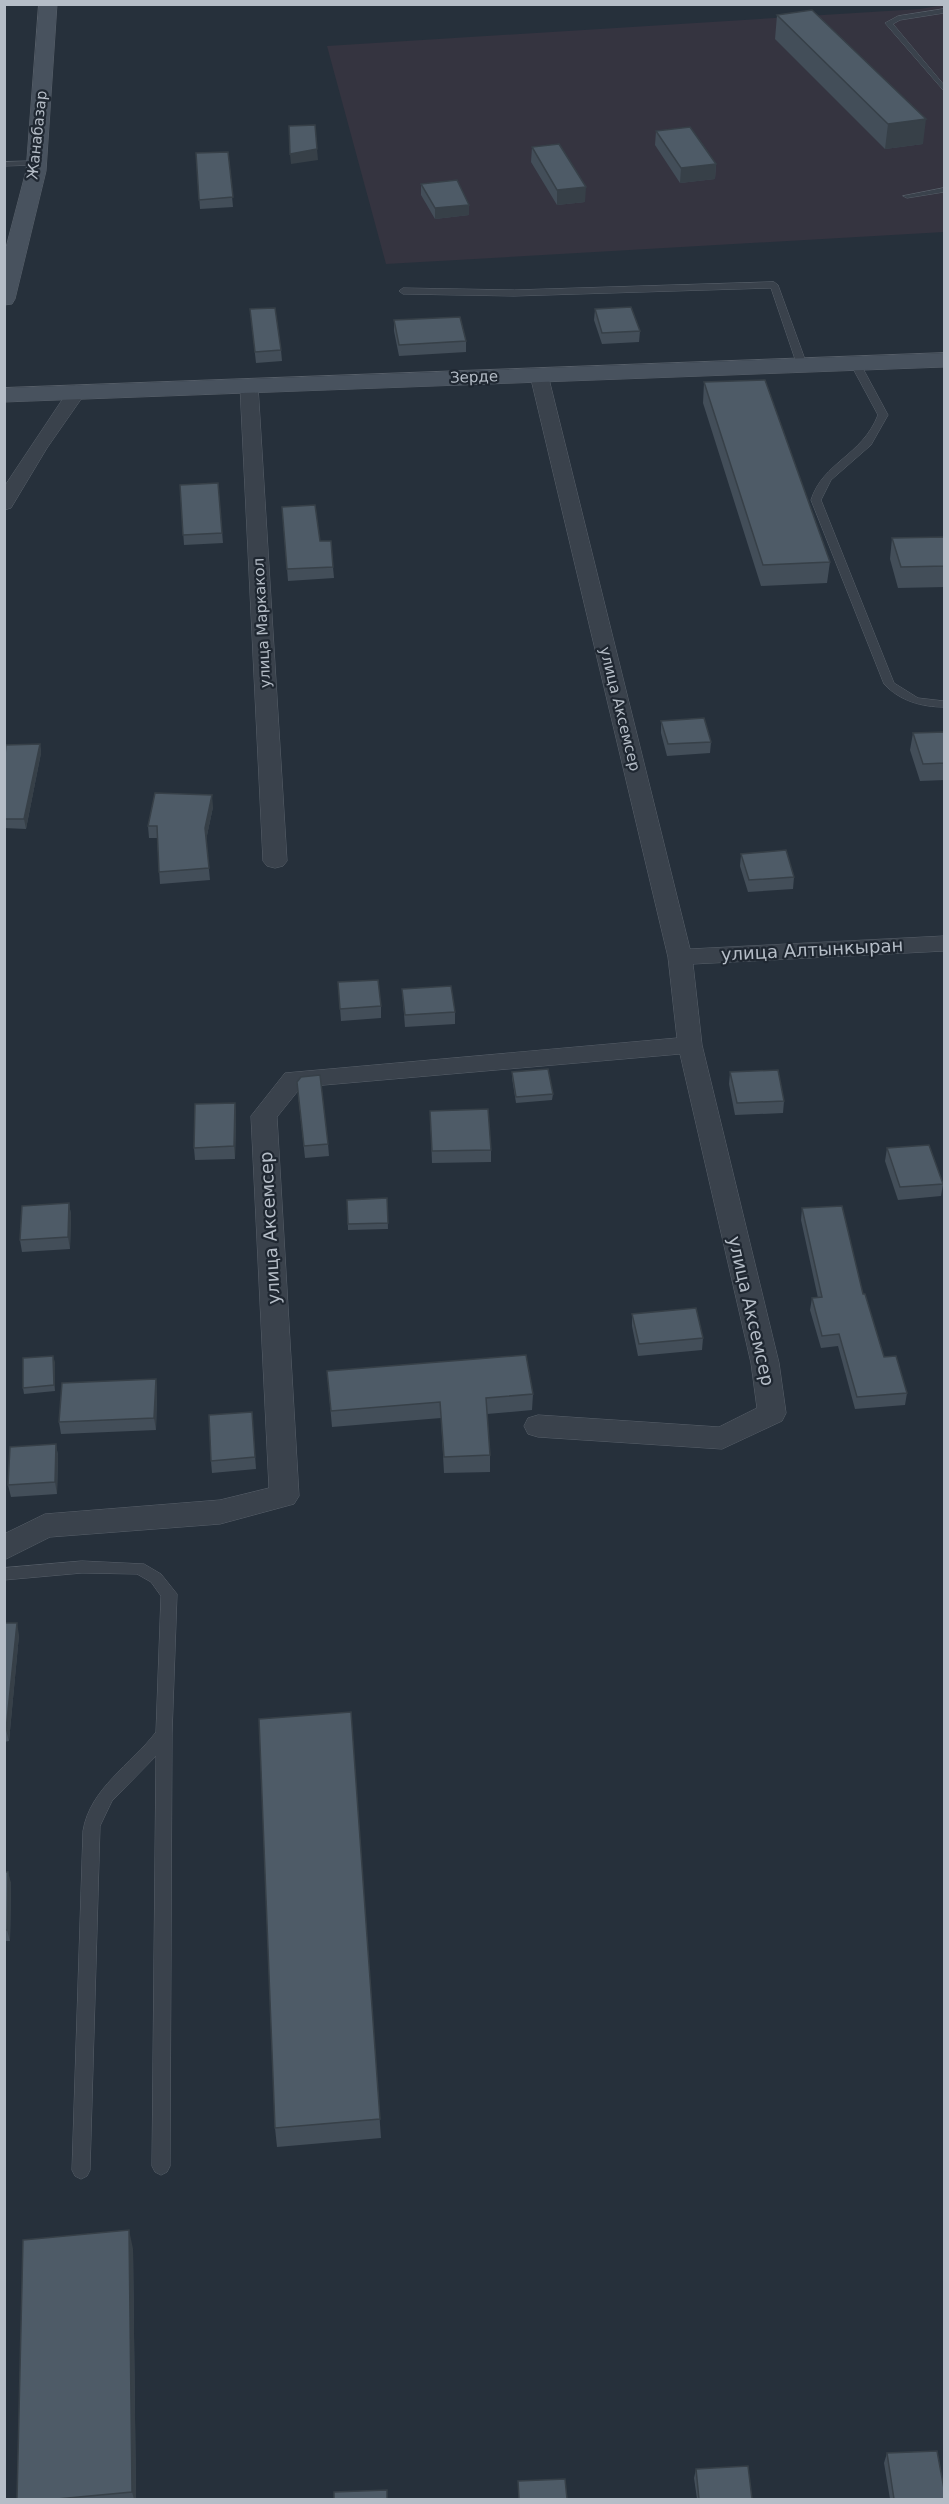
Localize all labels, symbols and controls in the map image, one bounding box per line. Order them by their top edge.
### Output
street label: Жанабазар [23,90,51,180]
street label: Зерде [450,367,498,387]
street label: улица Маркакол [250,558,274,688]
street label: улица Аксемсер [596,645,644,773]
street label: улица Алтынкыран [720,934,904,965]
street label: улица Аксемсер [255,1151,284,1305]
street label: улица Аксемсер [724,1234,779,1388]

